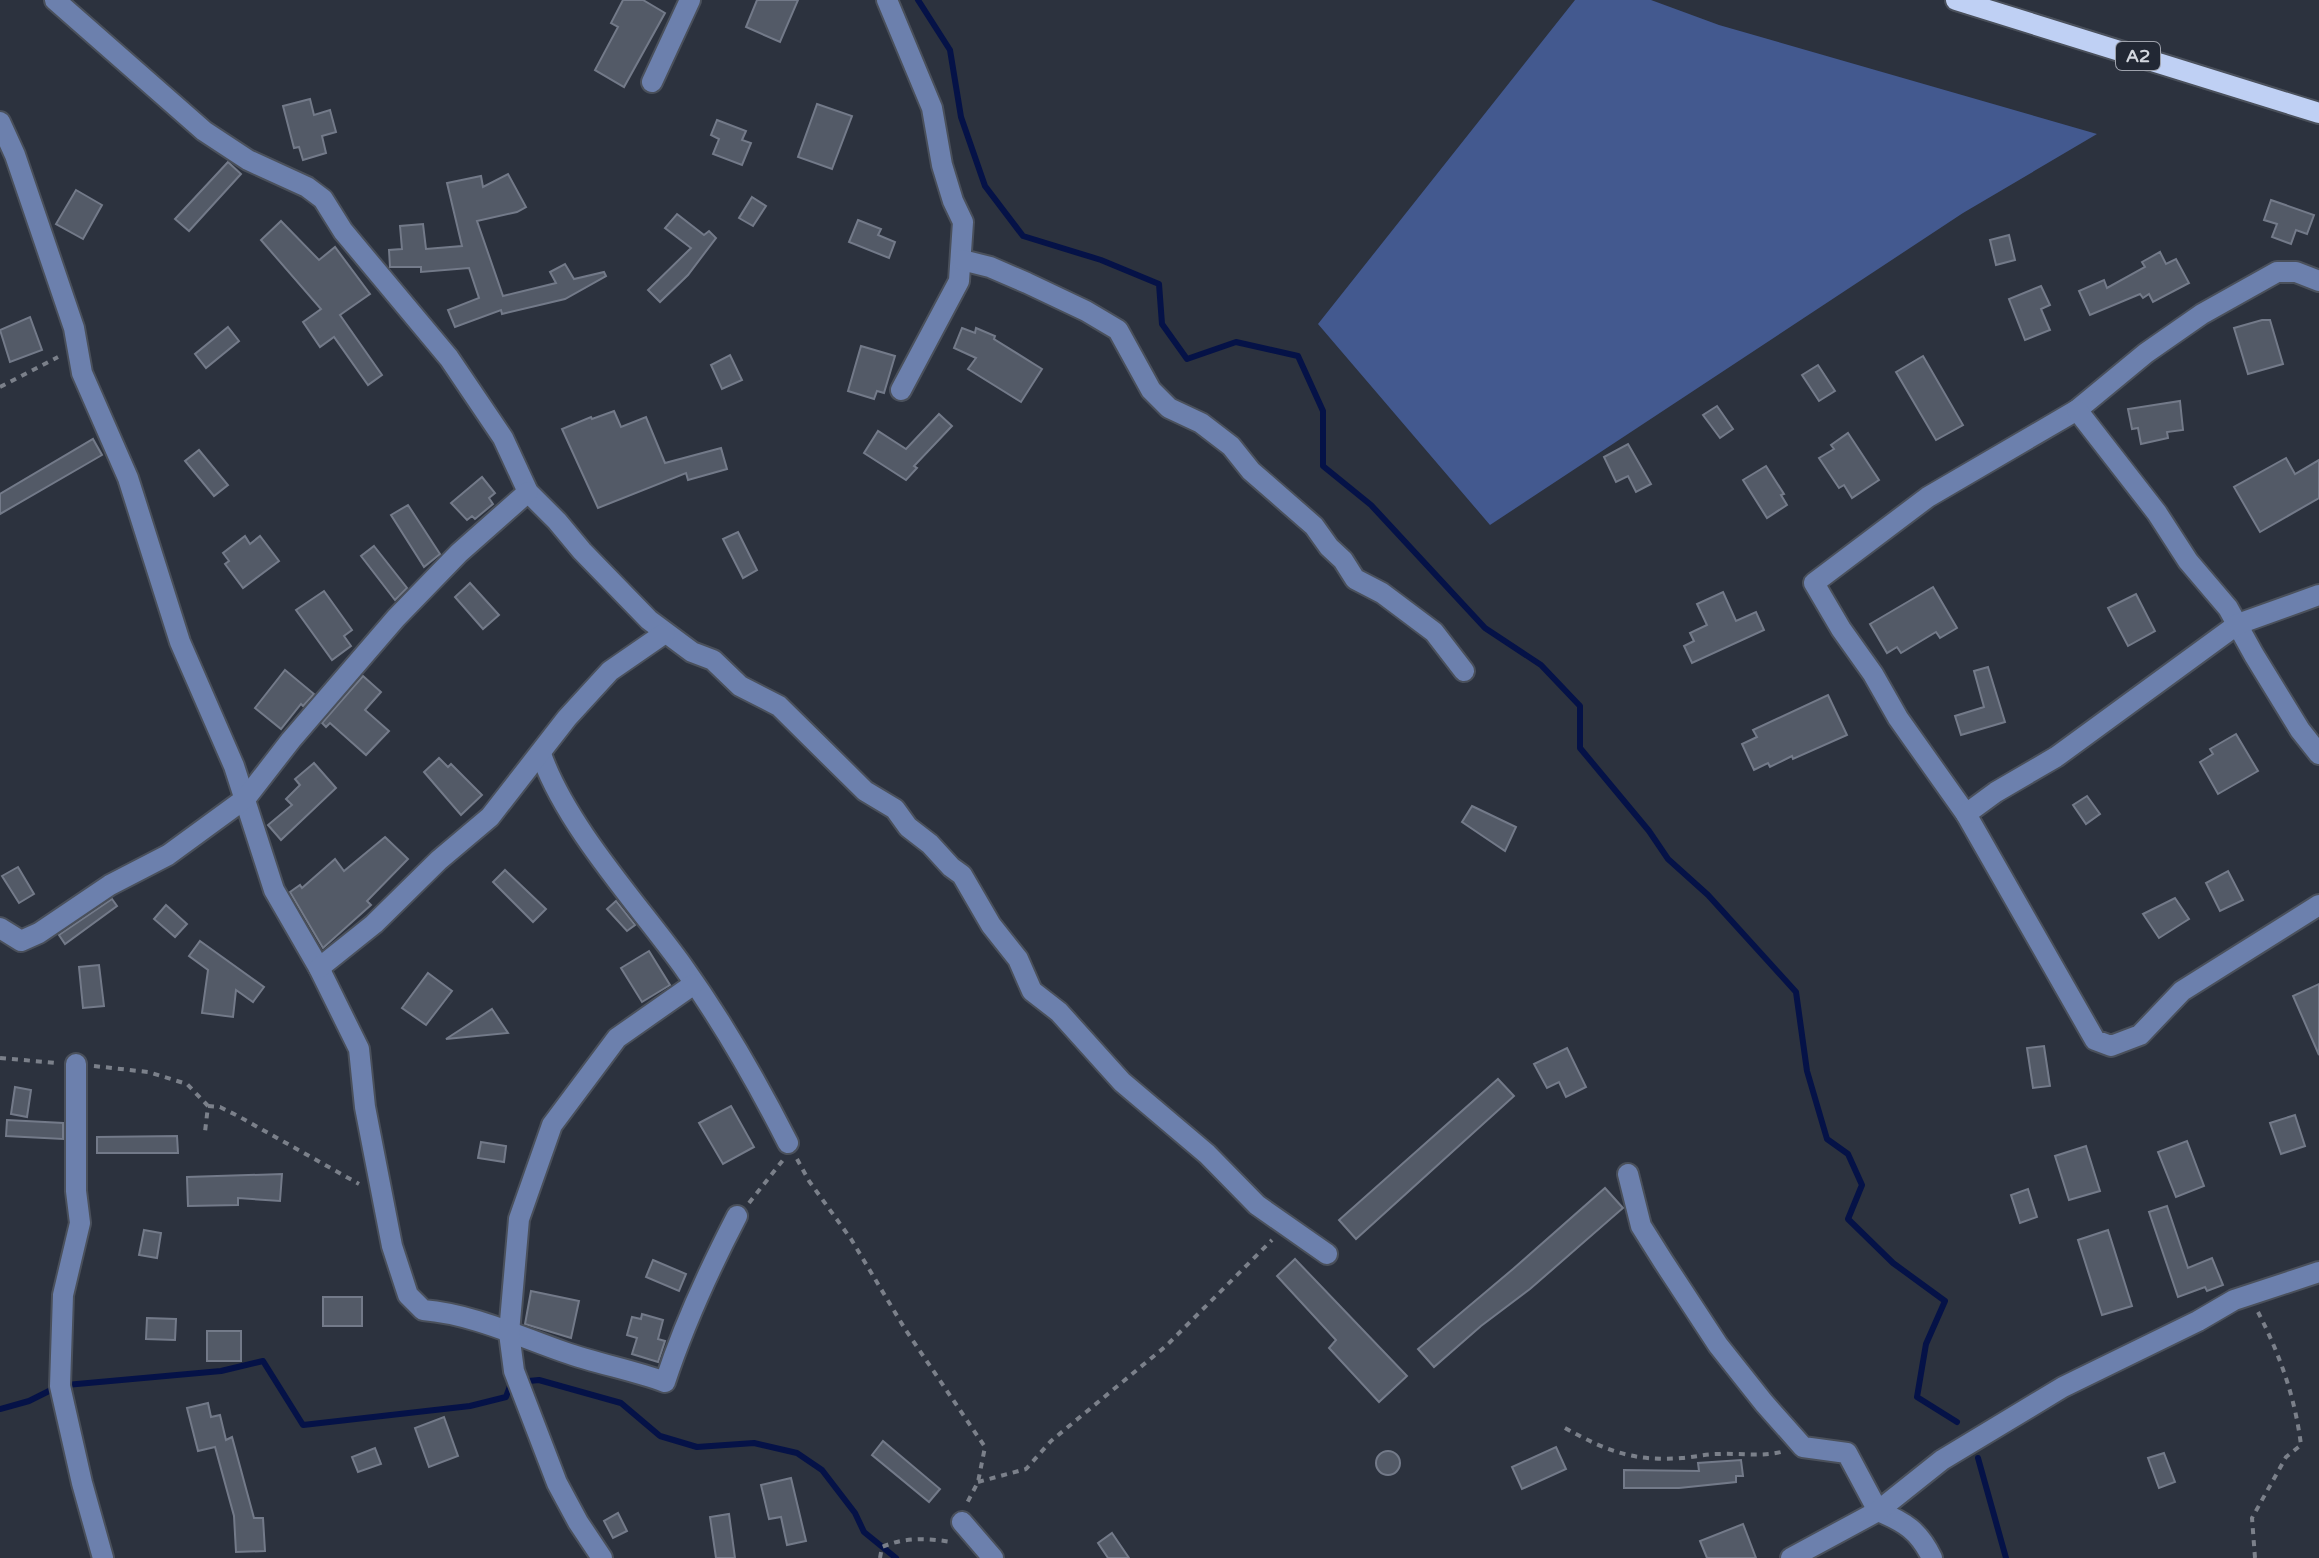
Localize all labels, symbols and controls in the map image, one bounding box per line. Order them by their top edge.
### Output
road number: A2 [2116,42,2160,70]

